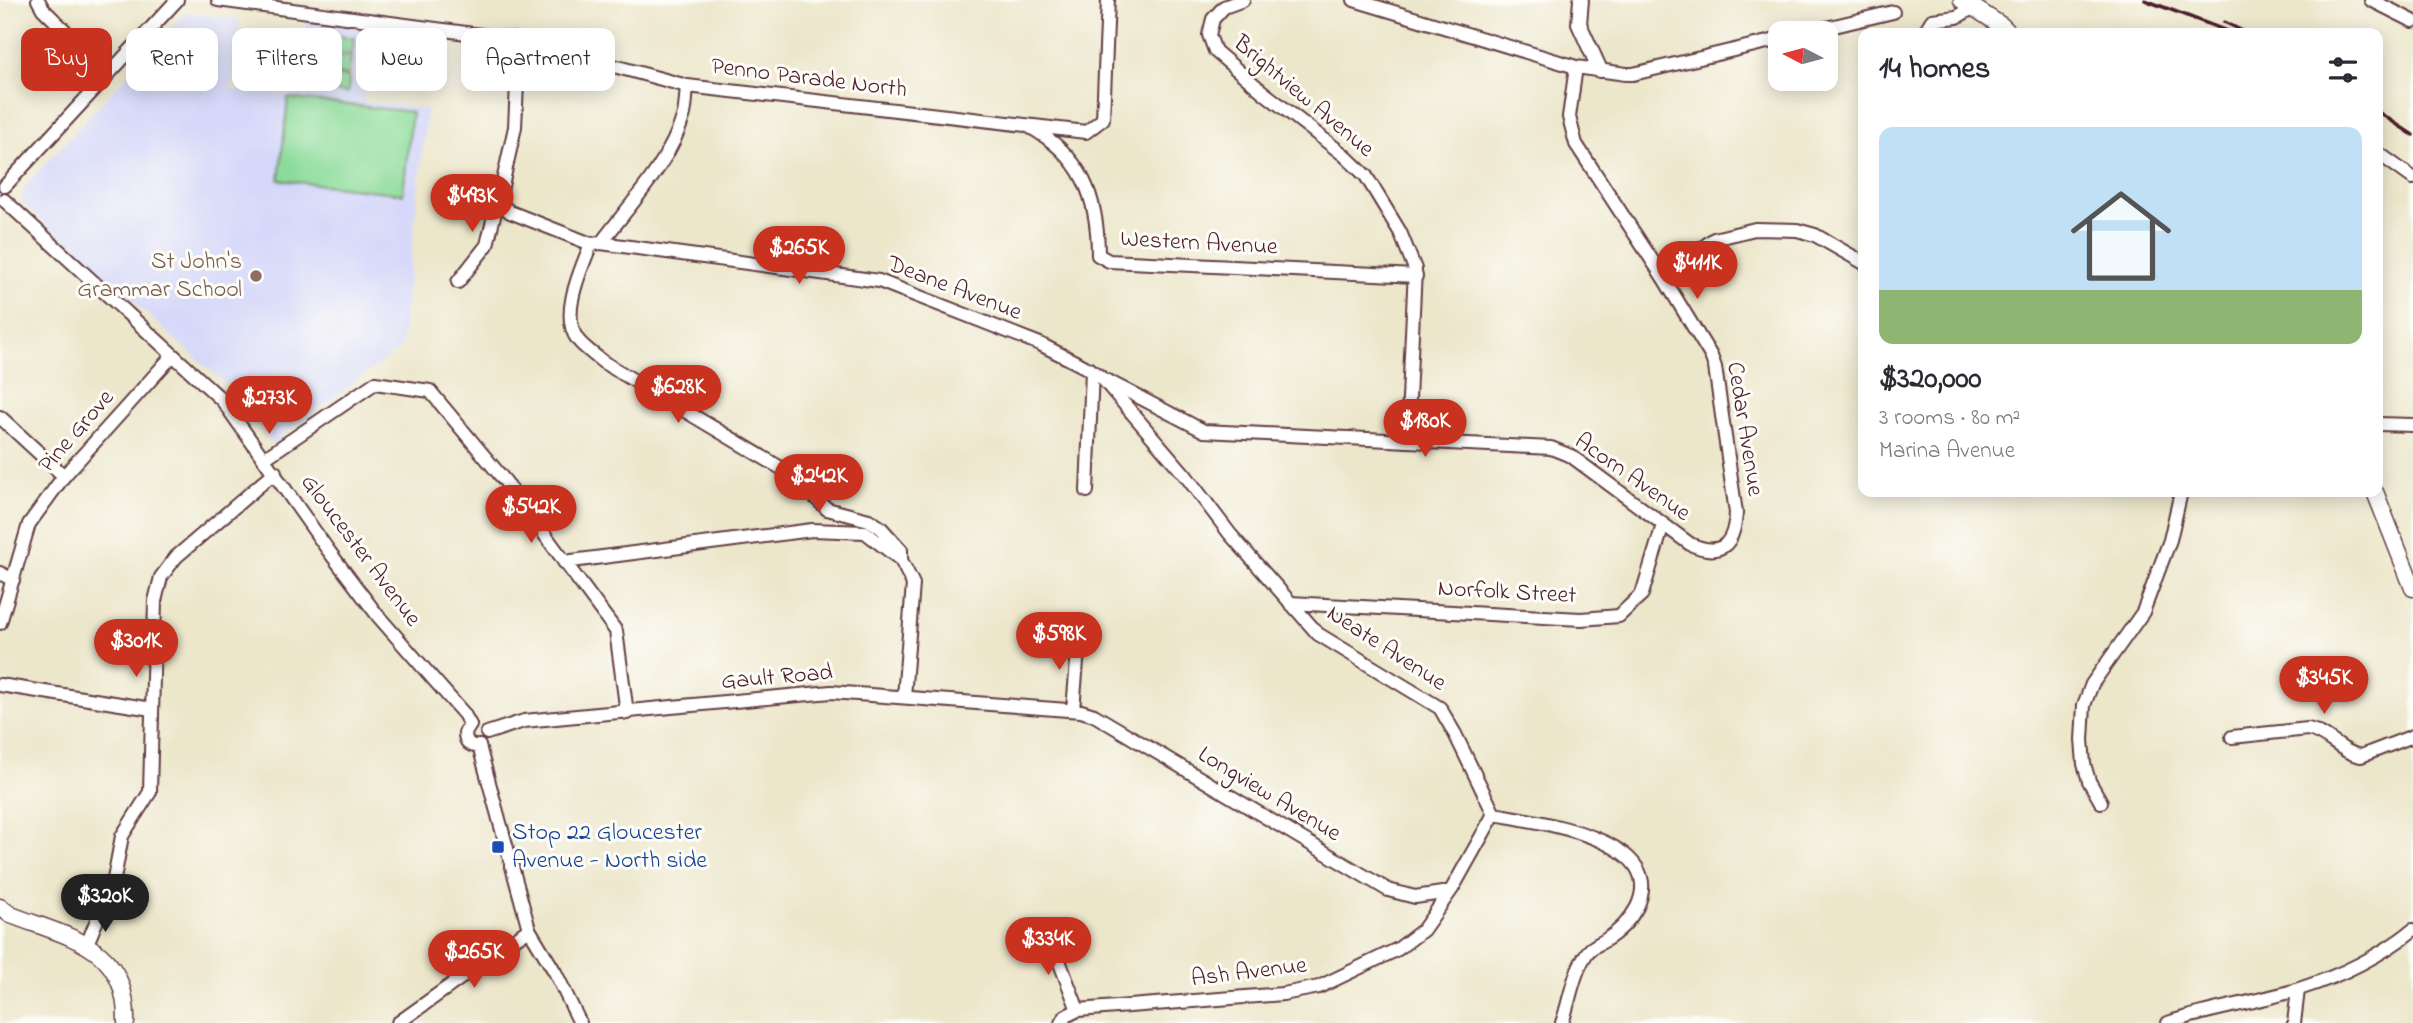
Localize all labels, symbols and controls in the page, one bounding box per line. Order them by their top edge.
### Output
north arrow [1768,21,1838,91]
map controls [1768,21,1838,91]
street label: Brightview Avenue [1224,27,1381,167]
chip: Buy [21,28,112,91]
chip: Rent [126,28,218,91]
chip: Filters [232,28,342,91]
chip: New [356,28,447,91]
chip: Apartment [461,28,615,91]
text: 14 homes [1879,48,1990,92]
street label: Penno Parade North [709,50,909,108]
icon: filters [2324,51,2362,89]
icon: home [2058,173,2184,299]
pin: $493K [423,174,521,234]
text: $493K [447,180,497,213]
street label: Western Avenue [1119,222,1279,266]
pin: $265K [750,226,848,286]
text: $265K [769,232,829,265]
pin: $411K [1648,242,1746,301]
place label: St John's Grammar School [77,245,242,308]
street label: Deane Avenue [881,247,1027,331]
text: $411K [1672,247,1722,280]
marker: St John's Grammar School [248,268,264,284]
text: $320,000 [1879,358,1981,402]
street label: Cedar Avenue [1716,359,1772,499]
pin: $628K [629,366,727,425]
text: $628K [650,371,706,404]
pin: $273K [220,376,318,436]
street label: Pine Grove [31,382,124,482]
text: $273K [241,382,297,415]
pin: $180K [1376,400,1474,459]
text: 3 rooms · 80 m² [1879,402,2020,435]
text: $180K [1400,405,1450,438]
street label: Acorn Avenue [1567,425,1698,531]
text: Marina Avenue [1879,435,2015,468]
pin: $242K [770,454,868,514]
text: $242K [790,460,848,493]
street label: Gloucester Avenue [291,467,429,635]
pin: $542K [482,486,580,545]
text: $542K [501,491,561,524]
street label: Norfolk Street [1437,572,1577,614]
street label: Neate Avenue [1319,597,1453,701]
pin: $598K [1010,612,1108,672]
text: $598K [1032,618,1086,651]
pin: $301K [87,620,185,679]
text: $301K [110,625,162,658]
street label: Gault Road [720,656,835,700]
pin: $345K [2275,656,2373,716]
text: $345K [2295,662,2353,695]
street label: Longview Avenue [1191,738,1348,852]
place label: Stop 22 Gloucester Avenue - North side [512,816,707,879]
marker: Stop 22 Gloucester Avenue - North side [490,839,506,855]
pin: $320K [56,874,154,934]
text: $320K [77,880,133,913]
pin: $334K [999,918,1097,977]
text: $334K [1021,923,1075,956]
pin: $265K [425,930,523,990]
text: $265K [444,936,504,969]
street label: Ash Avenue [1189,949,1309,997]

